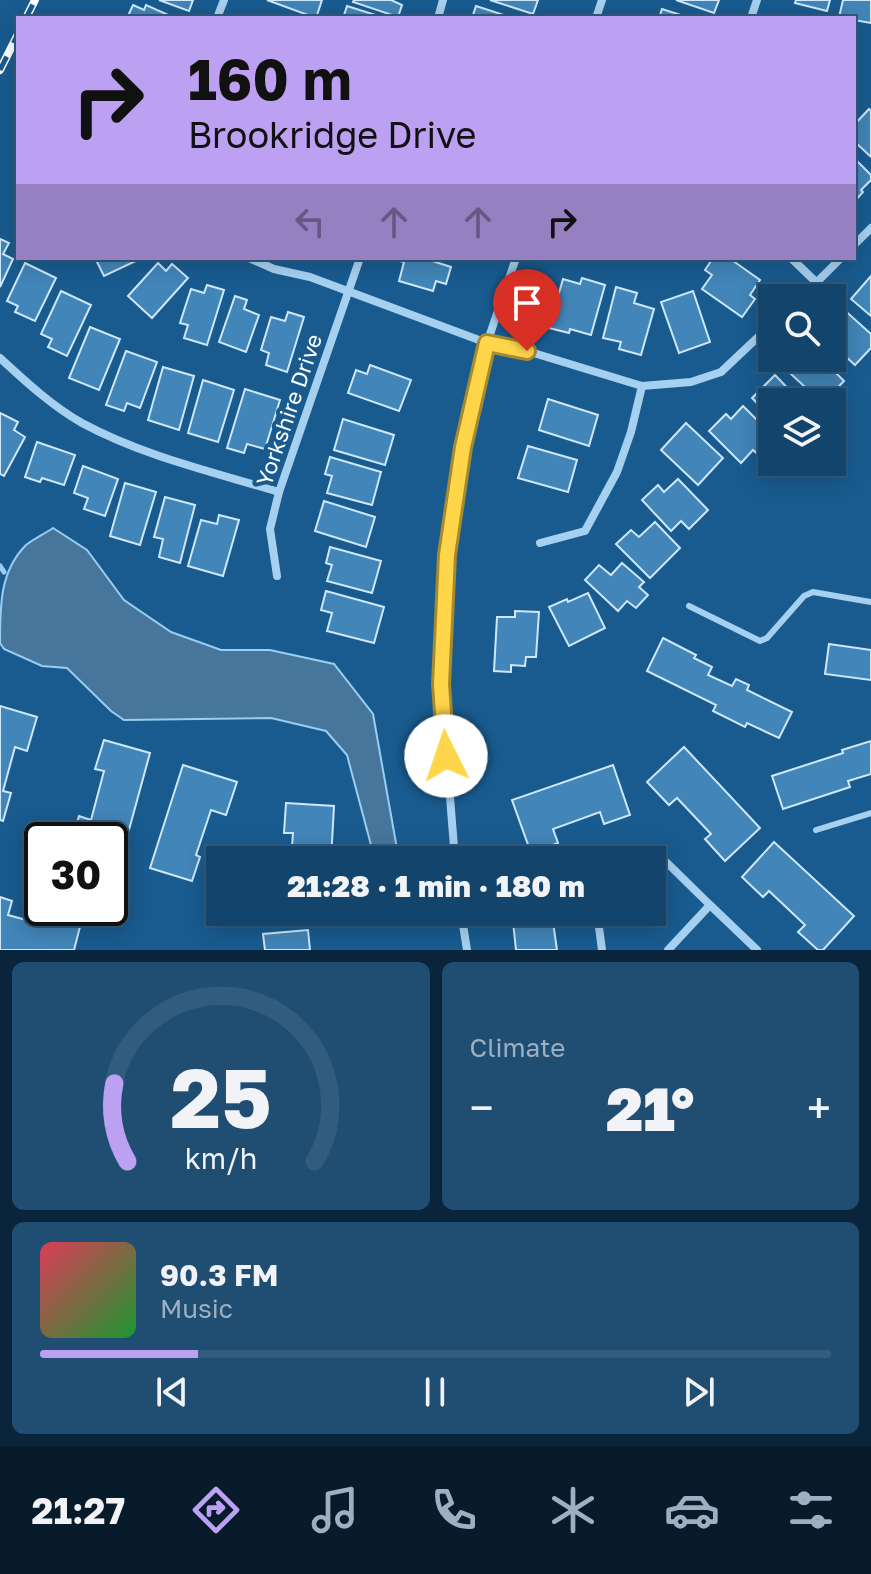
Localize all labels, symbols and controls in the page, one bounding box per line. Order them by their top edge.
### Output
text: 160 m [188,45,352,112]
icon: right [56,48,160,152]
text: Brookridge Drive [188,113,476,156]
icon: left [288,200,332,244]
icon: ahead [372,200,416,244]
icon: ahead [456,200,500,244]
icon: right [540,200,584,244]
pin [493,269,561,351]
icon: arrive [505,281,549,325]
map controls [758,284,846,476]
button: search [758,284,846,372]
street label: Yorkshire Drive [250,330,327,489]
button: layers [758,388,846,476]
position arrow [404,714,488,798]
speed limit sign: 30 [24,822,128,926]
text: 21:28 · 1 min · 180 m [287,868,585,904]
text: Climate [470,1032,565,1063]
text: 25 [170,1046,272,1146]
text: 21° [606,1072,694,1144]
text: − [470,1081,494,1134]
text: + [807,1081,831,1134]
text: km/h [184,1141,257,1175]
text: 90.3 FM [160,1257,279,1293]
text: Music [160,1293,233,1324]
icon: previous [150,1370,194,1414]
icon: pause [413,1370,457,1414]
icon: next [677,1370,721,1414]
icon: directions [188,1482,244,1538]
icon: music [307,1482,363,1538]
icon: phone [426,1482,482,1538]
icon: climate [545,1482,601,1538]
icon: car [664,1482,720,1538]
icon: filters [783,1482,839,1538]
text: 21:27 [32,1489,125,1532]

